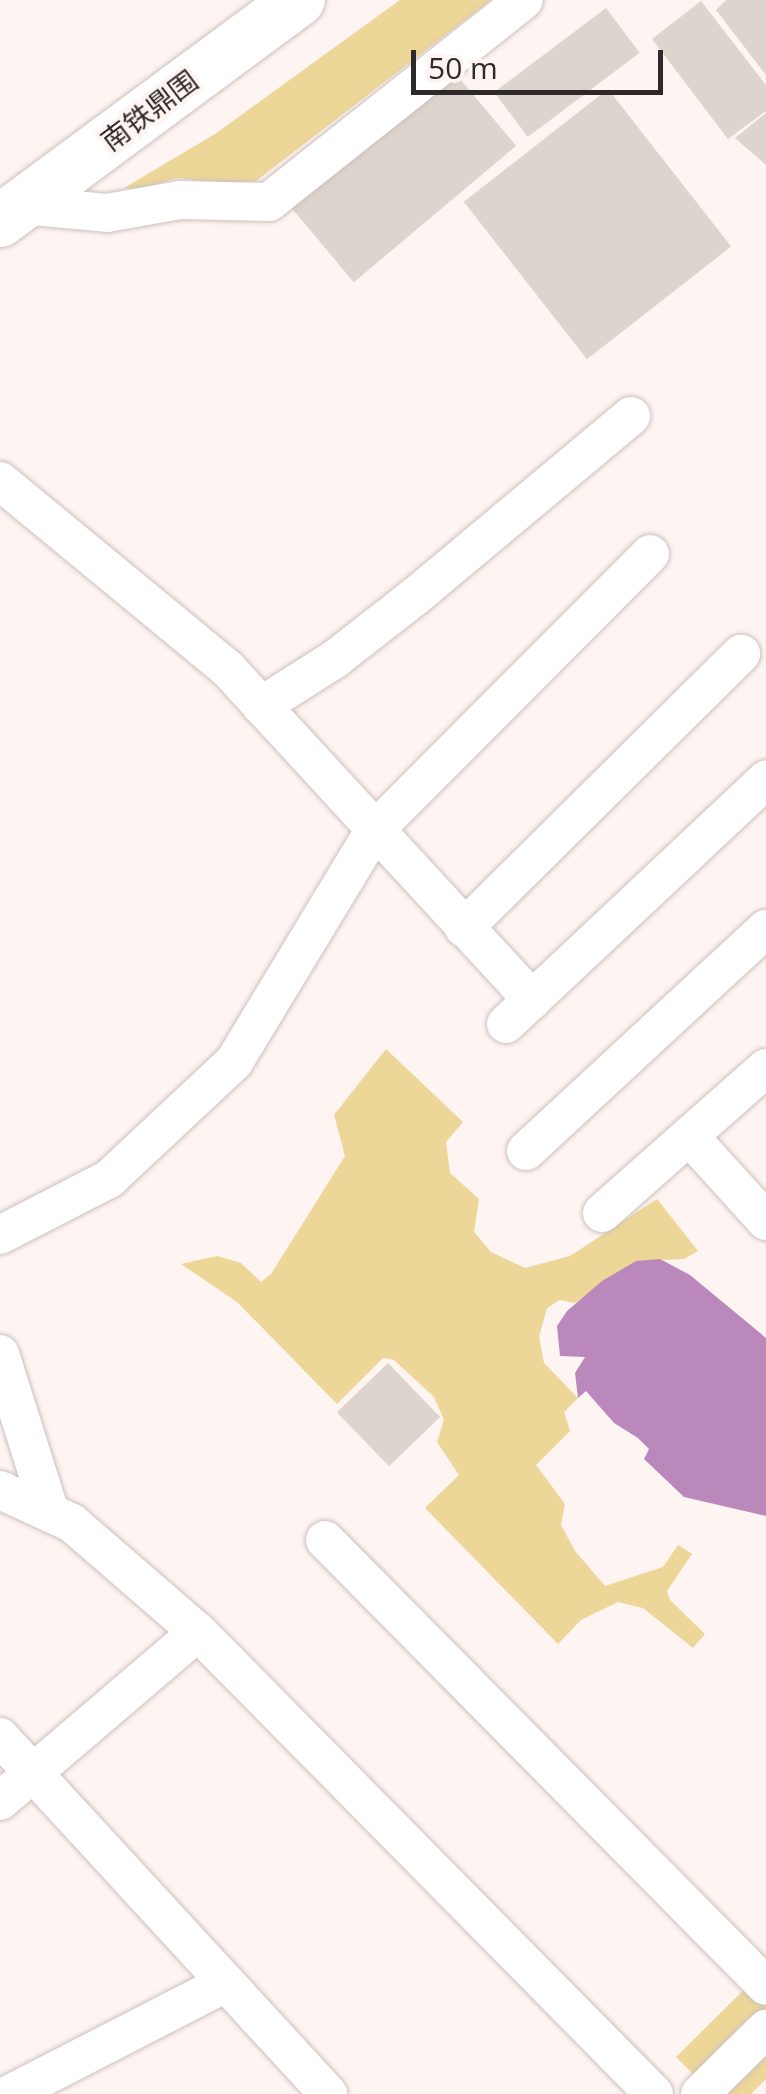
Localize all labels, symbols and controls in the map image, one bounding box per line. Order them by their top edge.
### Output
scale bar [416,30,668,92]
text: 50 m [428,47,498,88]
street label: 南铁鼎围 [94,63,204,157]

